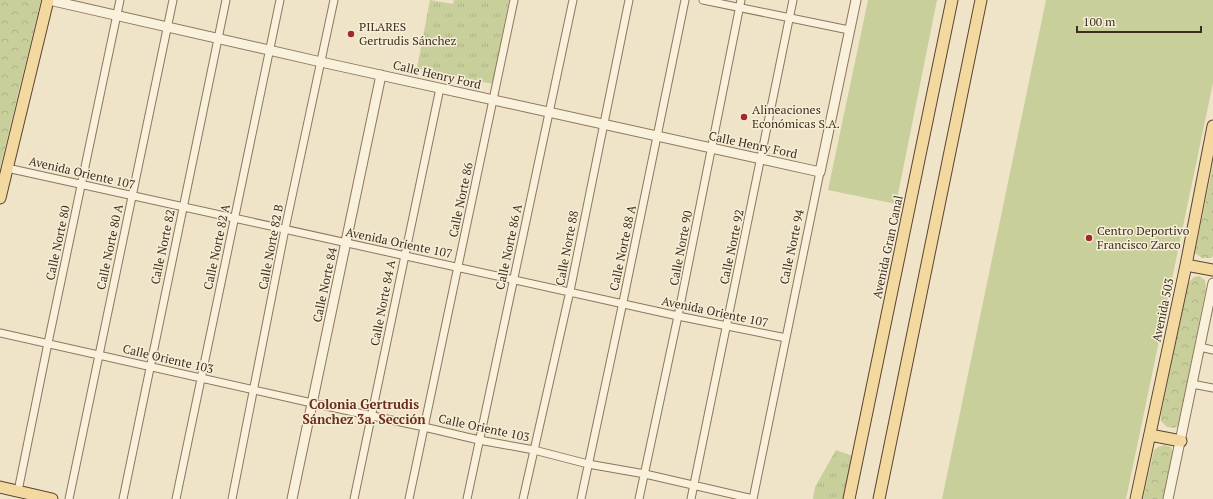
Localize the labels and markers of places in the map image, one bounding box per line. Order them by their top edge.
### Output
place label: PILARES Gertrudis Sánchez [359,19,456,48]
marker: PILARES Gertrudis Sánchez [346,29,356,39]
place label: Alineaciones Económicas S.A. [752,102,840,131]
marker: Alineaciones Económicas S.A. [739,112,749,122]
place label: Centro Deportivo Francisco Zarco [1097,223,1190,252]
marker: Centro Deportivo Francisco Zarco [1084,233,1094,243]

